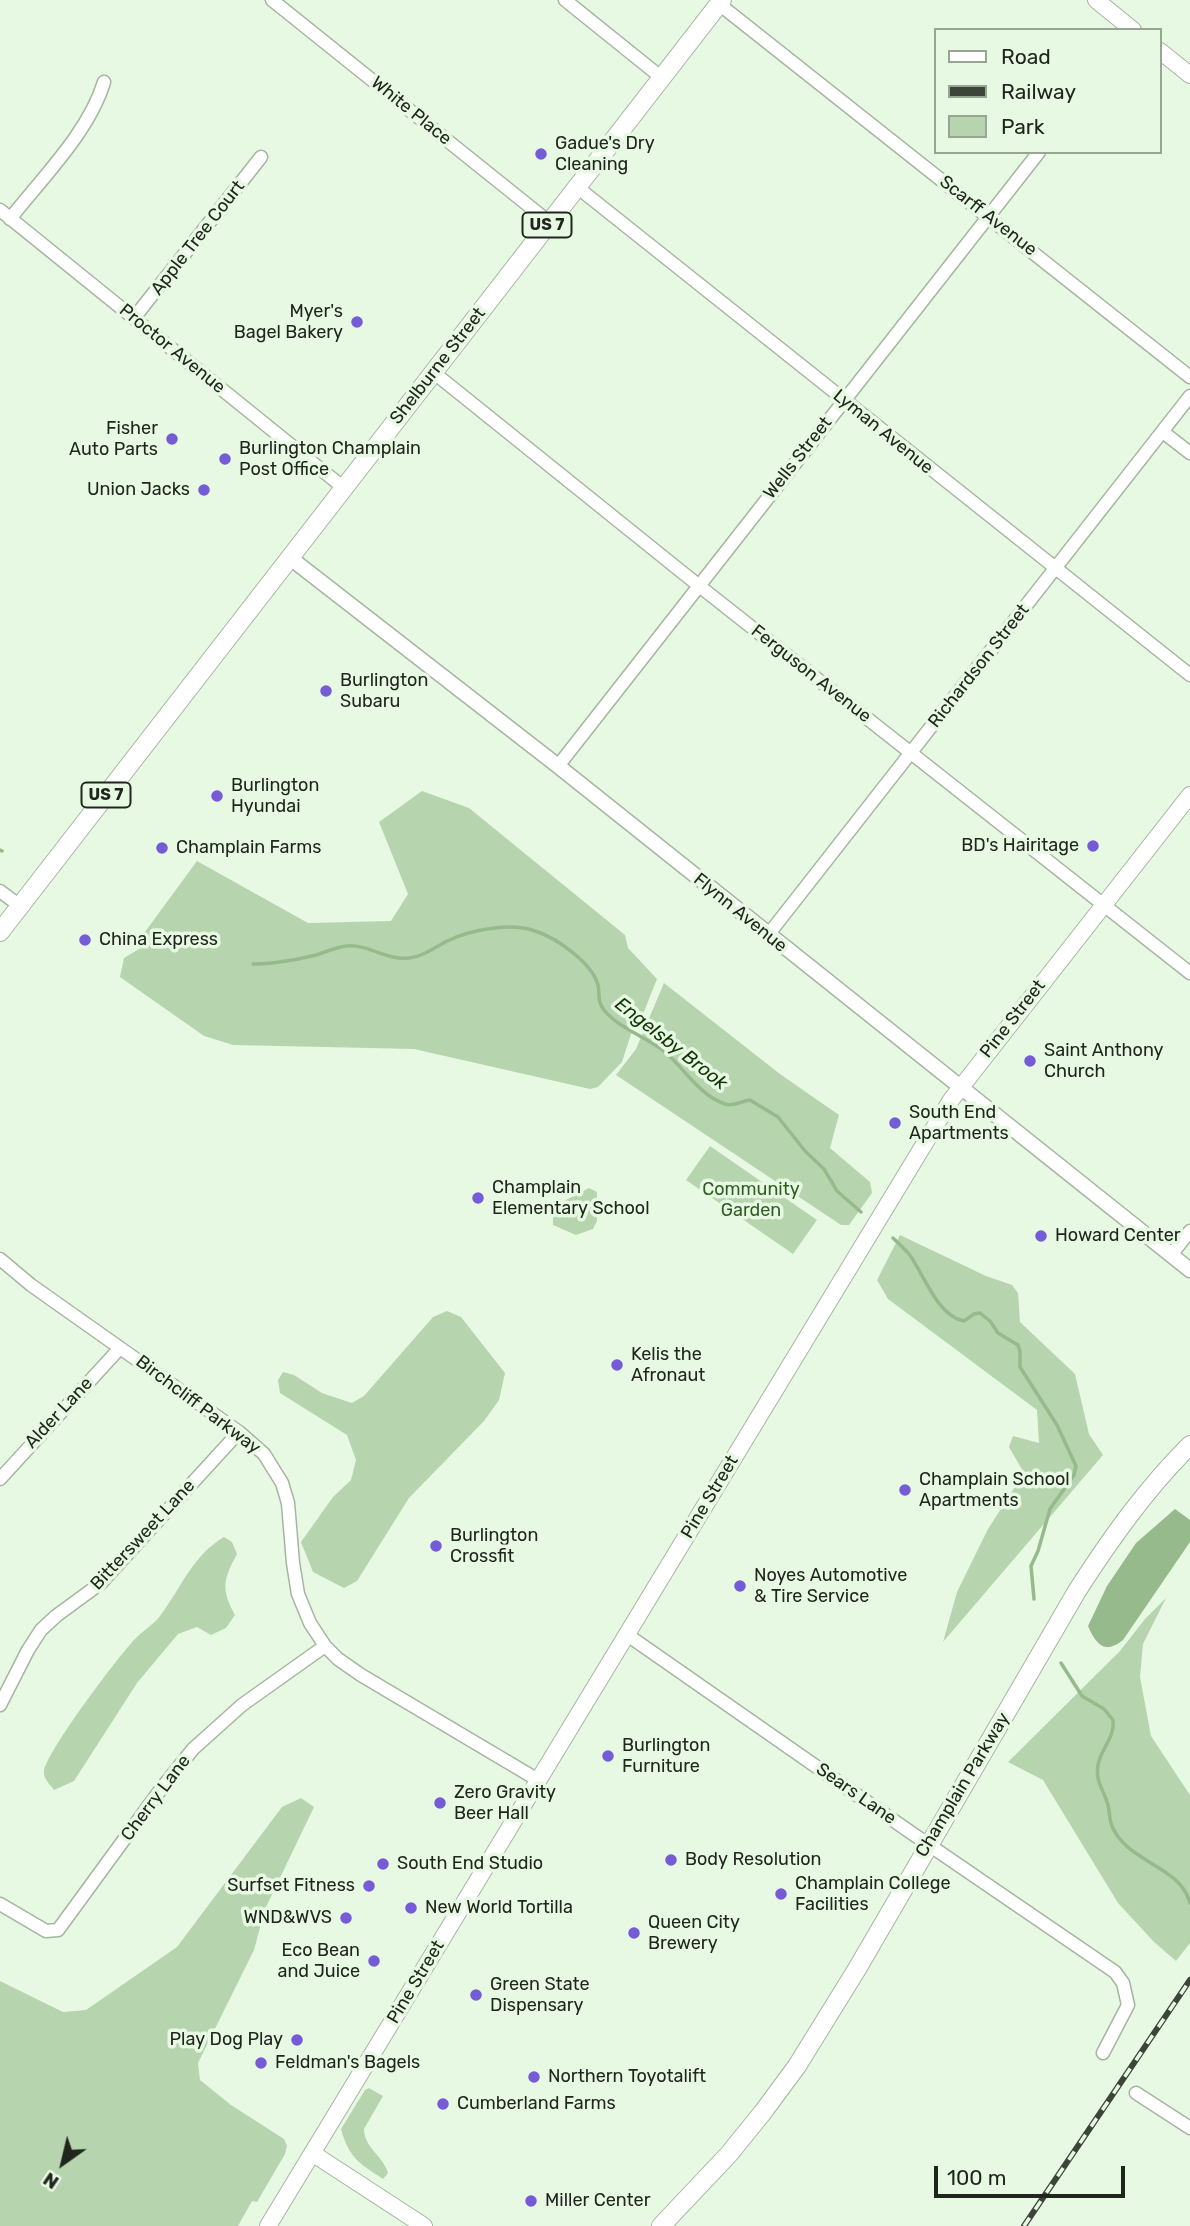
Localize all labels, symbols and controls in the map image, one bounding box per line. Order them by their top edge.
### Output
legend [934,28,1162,154]
text: Road [1001,44,1051,69]
street label: White Place [366,72,456,150]
text: Railway [1001,79,1076,104]
text: Park [1001,114,1045,139]
place label: Gadue's Dry Cleaning [555,133,655,176]
marker: Gadue's Dry Cleaning [533,146,549,162]
street label: Scarff Avenue [935,171,1041,261]
street label: Apple Tree Court [147,176,249,300]
road number: US 7 [522,213,572,238]
street label: Proctor Avenue [115,300,229,398]
place label: Myer's Bagel Bakery [234,301,343,344]
street label: Shelburne Street [386,303,490,429]
marker: Myer's Bagel Bakery [349,314,365,330]
street label: Lyman Avenue [829,385,937,479]
street label: Wells Street [759,413,837,503]
place label: Fisher Auto Parts [69,418,158,460]
marker: Fisher Auto Parts [164,431,180,447]
place label: Burlington Champlain Post Office [239,438,421,480]
marker: Burlington Champlain Post Office [217,451,233,467]
place label: Union Jacks [87,479,190,501]
marker: Union Jacks [196,482,212,498]
street label: Richardson Street [924,600,1034,732]
street label: Ferguson Avenue [747,620,875,728]
place label: Burlington Subaru [340,670,428,712]
marker: Burlington Subaru [318,683,334,699]
place label: Burlington Hyundai [231,775,319,818]
road number: US 7 [82,782,130,808]
marker: Burlington Hyundai [209,788,225,804]
place label: BD's Hairitage [961,835,1079,857]
place label: Champlain Farms [176,837,322,859]
marker: BD's Hairitage [1085,838,1101,854]
marker: Champlain Farms [154,840,170,856]
street label: Flynn Avenue [689,869,791,957]
place label: China Express [99,929,218,951]
marker: China Express [77,932,93,948]
street label: Pine Street [976,976,1050,1062]
water label: Engelsby Brook [610,993,732,1095]
place label: Saint Anthony Church [1044,1040,1163,1082]
marker: Saint Anthony Church [1022,1053,1038,1069]
place label: South End Apartments [909,1102,1009,1144]
marker: South End Apartments [887,1115,903,1131]
place label: Champlain Elementary School [492,1177,650,1220]
park label: Community Garden [702,1179,800,1222]
marker: Champlain Elementary School [470,1190,486,1206]
place label: Howard Center [1055,1225,1181,1247]
marker: Howard Center [1033,1228,1049,1244]
place label: Kelis the Afronaut [631,1344,705,1386]
street label: Birchcliff Parkway [131,1351,265,1459]
marker: Kelis the Afronaut [609,1357,625,1373]
street label: Alder Lane [21,1373,97,1453]
street label: Pine Street [677,1451,743,1543]
place label: Champlain School Apartments [919,1469,1070,1512]
street label: Bittersweet Lane [86,1475,200,1595]
marker: Champlain School Apartments [897,1482,913,1498]
place label: Burlington Crossfit [450,1525,538,1568]
marker: Burlington Crossfit [428,1538,444,1554]
place label: Noyes Automotive & Tire Service [754,1565,907,1608]
marker: Noyes Automotive & Tire Service [732,1578,748,1594]
street label: Champlain Parkway [911,1709,1015,1861]
place label: Burlington Furniture [622,1735,710,1778]
marker: Burlington Furniture [600,1748,616,1764]
street label: Cherry Lane [117,1751,195,1845]
street label: Sears Lane [812,1759,900,1829]
place label: Zero Gravity Beer Hall [454,1782,556,1825]
marker: Zero Gravity Beer Hall [432,1795,448,1811]
place label: Body Resolution [685,1849,822,1871]
marker: Body Resolution [663,1852,679,1868]
place label: South End Studio [397,1853,543,1875]
marker: South End Studio [375,1856,391,1872]
place label: Champlain College Facilities [795,1873,951,1916]
place label: Surfset Fitness [227,1875,355,1897]
marker: Surfset Fitness [361,1878,377,1894]
marker: Champlain College Facilities [773,1886,789,1902]
place label: New World Tortilla [425,1897,573,1919]
marker: New World Tortilla [403,1900,419,1916]
place label: WND&WVS [243,1907,332,1929]
marker: WND&WVS [338,1910,354,1926]
place label: Queen City Brewery [648,1912,740,1954]
marker: Queen City Brewery [626,1925,642,1941]
street label: Pine Street [383,1936,449,2028]
place label: Eco Bean and Juice [277,1940,360,1982]
marker: Eco Bean and Juice [366,1953,382,1969]
place label: Green State Dispensary [490,1974,590,2016]
marker: Green State Dispensary [468,1987,484,2003]
place label: Play Dog Play [170,2029,283,2051]
marker: Play Dog Play [289,2032,305,2048]
place label: Feldman's Bagels [275,2052,420,2074]
marker: Feldman's Bagels [253,2055,269,2071]
place label: Northern Toyotalift [548,2066,706,2088]
marker: Northern Toyotalift [526,2069,542,2085]
place label: Cumberland Farms [457,2093,616,2115]
marker: Cumberland Farms [435,2096,451,2112]
north arrow [28,2128,98,2198]
scale bar [938,2152,1129,2196]
text: 100 m [947,2165,1006,2190]
text: N [39,2167,63,2194]
place label: Miller Center [545,2190,651,2212]
marker: Miller Center [523,2193,539,2209]

